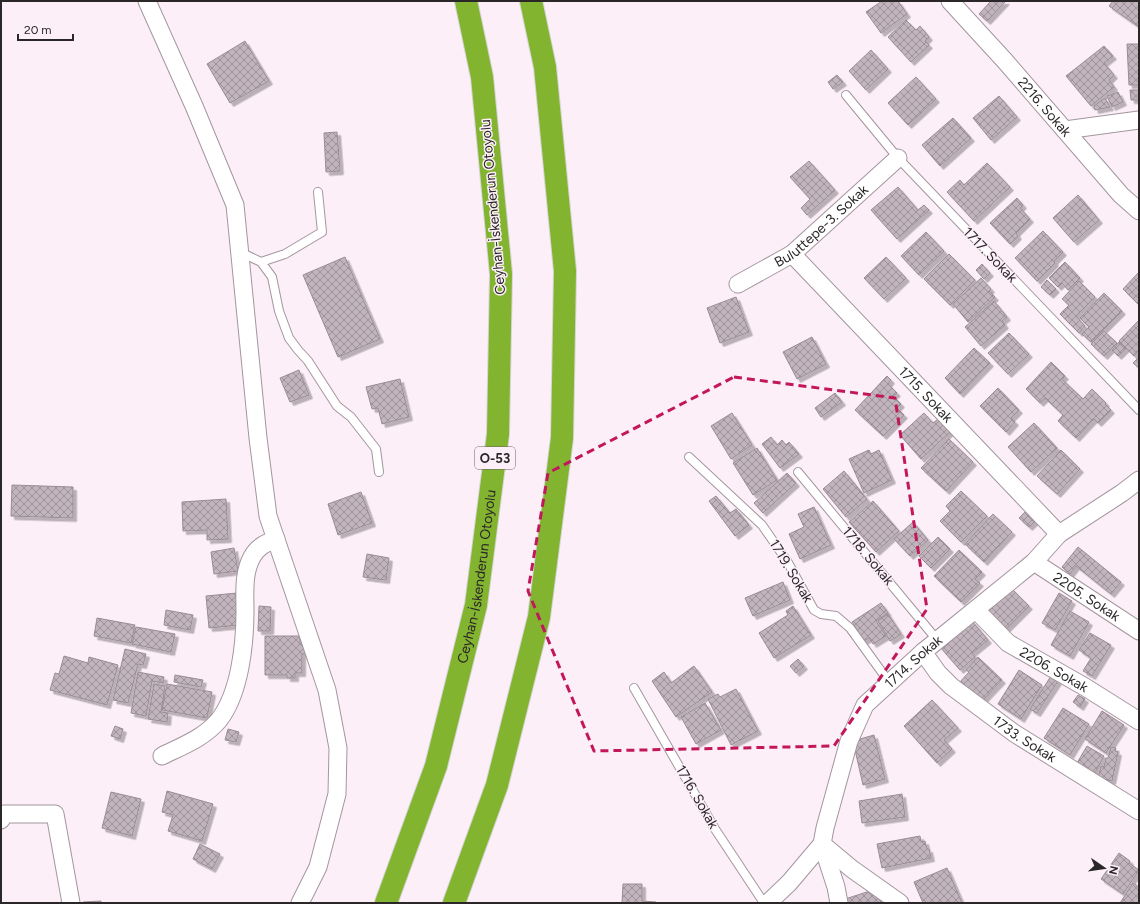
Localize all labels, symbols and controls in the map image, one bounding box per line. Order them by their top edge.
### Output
scale bar [18,16,73,42]
text: 20 m [24,23,52,37]
street label: 2216. Sokak [1014,74,1075,140]
street label: Ceyhan-İskenderun Otoyolu [477,119,509,295]
street label: Buluttepe-3. Sokak [771,181,872,271]
street label: 1717. Sokak [959,224,1021,286]
street label: 1715. Sokak [895,363,957,426]
road number: O-53 [475,447,515,469]
street label: Ceyhan-İskenderun Otoyolu [453,489,499,665]
street label: 1718. Sokak [839,523,898,589]
street label: 1719. Sokak [766,536,817,606]
street label: 2205. Sokak [1050,569,1123,625]
street label: 1714. Sokak [881,631,946,692]
street label: 2206. Sokak [1017,643,1092,696]
street label: 1733. Sokak [990,712,1060,766]
street label: 1716. Sokak [672,762,722,832]
north arrow [1084,848,1124,888]
text: N [1106,865,1121,876]

